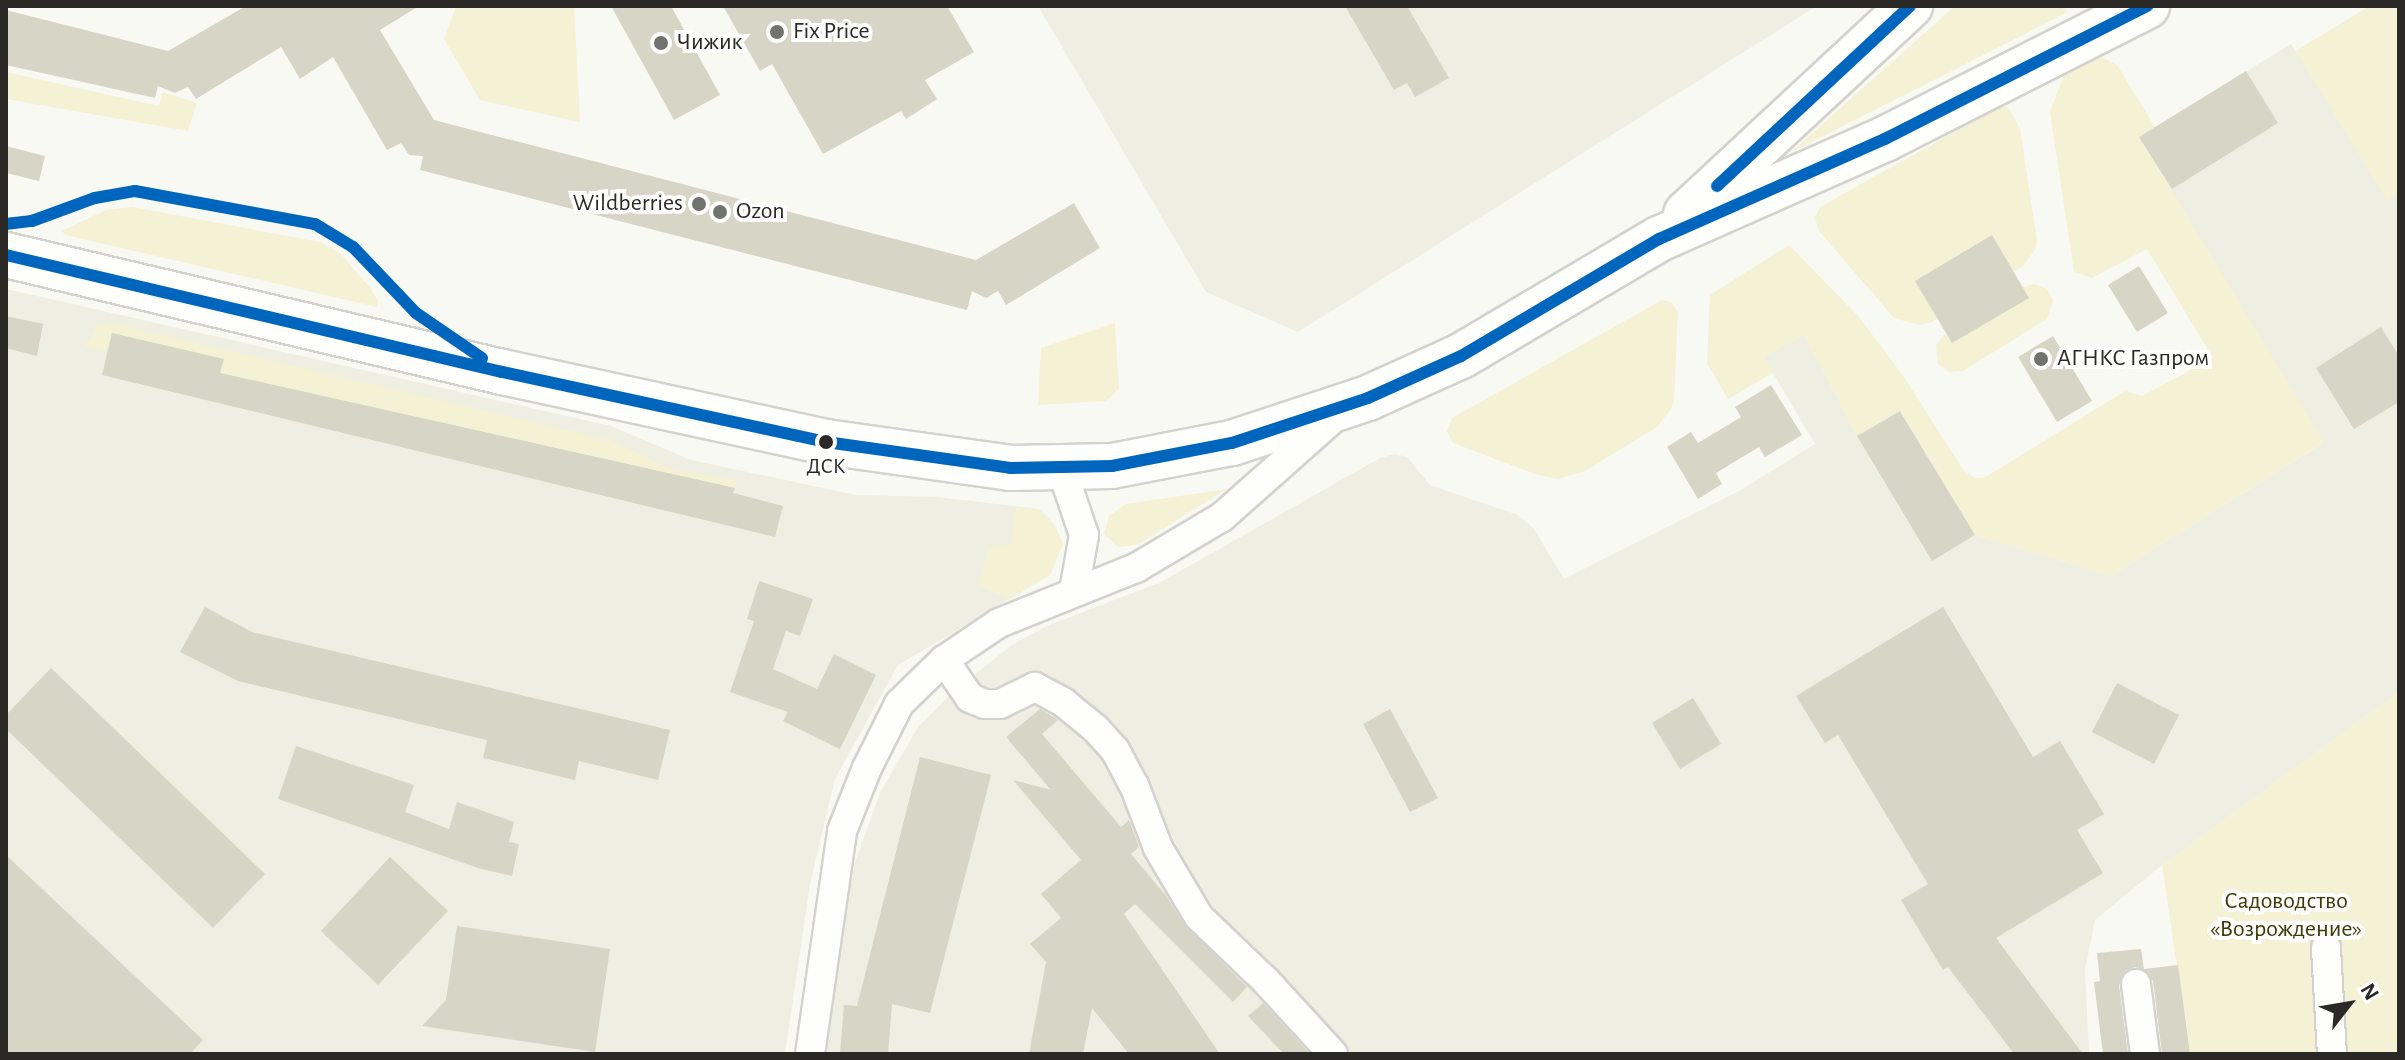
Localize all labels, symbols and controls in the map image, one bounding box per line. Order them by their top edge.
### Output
place label: Fix Price [793,18,870,46]
marker: Fix Price [768,23,786,41]
place label: Чижик [677,29,743,57]
marker: Чижик [652,34,670,52]
place label: Wildberries [573,190,683,218]
marker: Wildberries [690,195,708,213]
place label: Ozon [736,198,785,226]
marker: Ozon [711,203,729,221]
place label: АГНКС Газпром [2057,345,2209,373]
marker: АГНКС Газпром [2032,350,2050,368]
marker: ДСК [818,434,834,450]
place label: ДСК [806,454,846,480]
park label: Садоводство «Возрождение» [2210,888,2362,944]
north arrow [2309,964,2389,1044]
text: N [2356,979,2383,1004]

